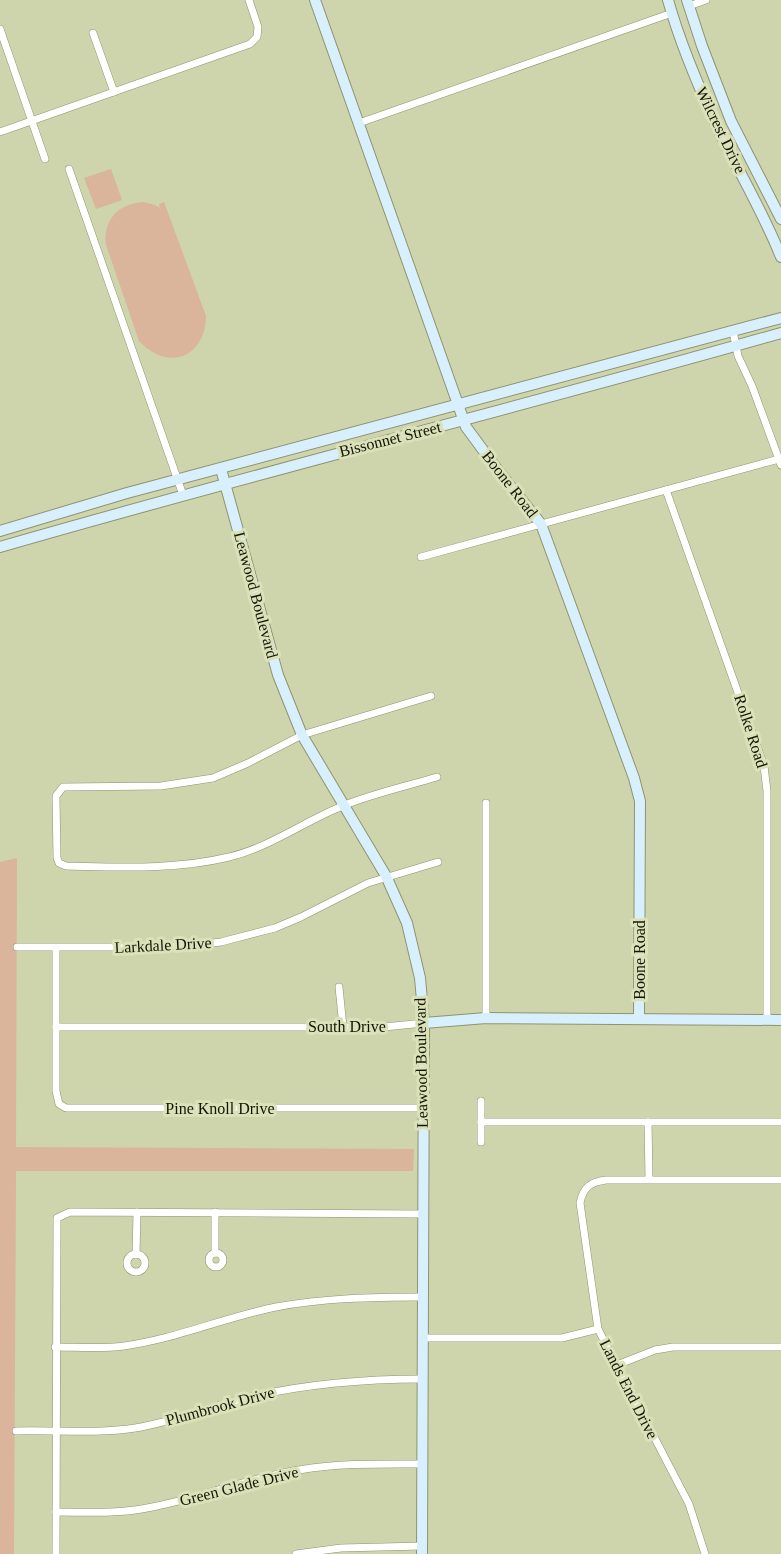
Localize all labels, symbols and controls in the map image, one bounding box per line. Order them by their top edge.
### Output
street label: Wilcrest Drive [693,84,749,176]
street label: Bissonnet Street [337,418,443,460]
street label: Boone Road [479,447,541,521]
street label: Leawood Boulevard [231,530,281,660]
street label: Rolke Road [731,692,771,770]
street label: Boone Road [631,920,648,1000]
street label: Larkdale Drive [114,934,212,956]
street label: Leawood Boulevard [411,998,431,1128]
street label: South Drive [308,1018,386,1035]
street label: Pine Knoll Drive [165,1100,275,1117]
street label: Lands End Drive [597,1336,661,1442]
street label: Plumbrook Drive [164,1383,276,1429]
street label: Green Glade Drive [178,1463,300,1509]

